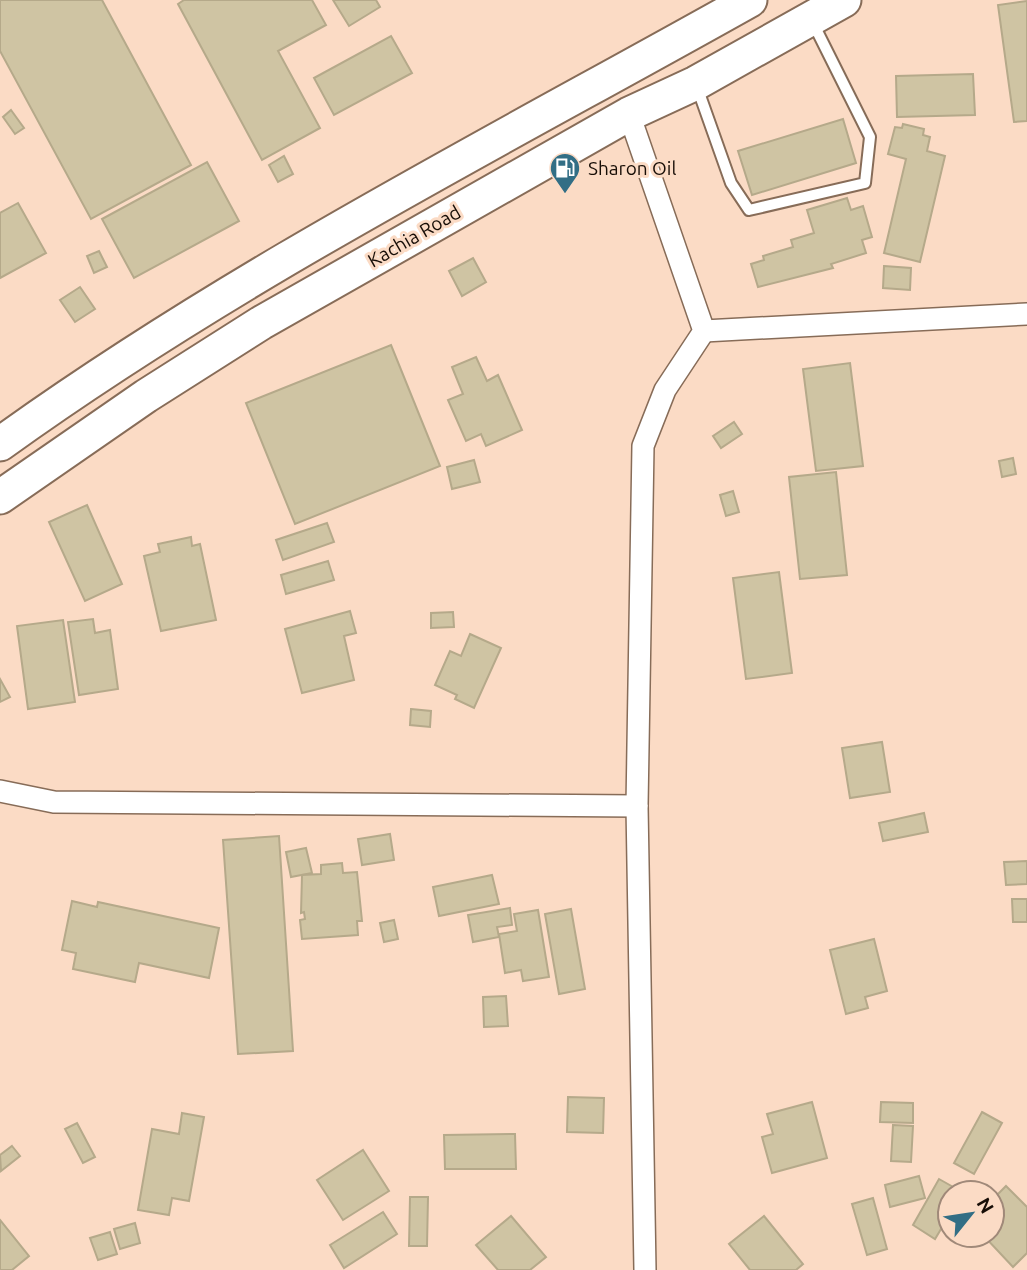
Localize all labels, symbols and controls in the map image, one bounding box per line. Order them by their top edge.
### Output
fuel station icon: Sharon Oil [548,151,582,195]
place label: Sharon Oil [588,157,676,179]
street label: Kachia Road [364,201,464,271]
north arrow [936,1179,1006,1249]
text: N [973,1194,999,1217]

